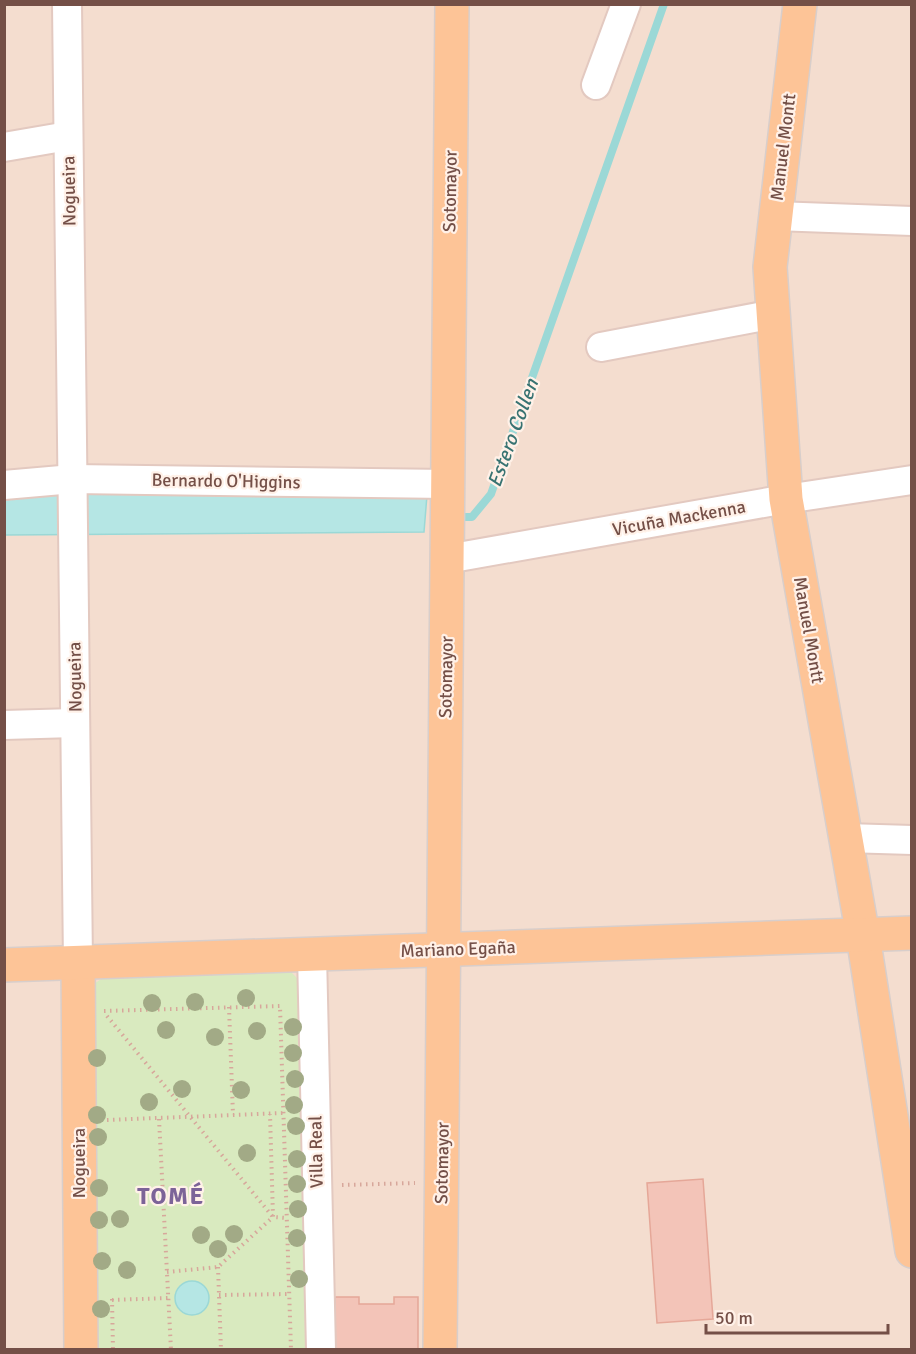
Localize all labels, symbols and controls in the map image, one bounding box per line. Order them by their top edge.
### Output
street label: Manuel Montt [766,92,800,202]
street label: Sotomayor [438,149,462,232]
street label: Nogueira [57,156,81,226]
water label: Estero Collen [482,374,544,490]
street label: Bernardo O'Higgins [151,469,301,493]
street label: Vicuña Mackenna [611,495,747,541]
street label: Manuel Montt [789,575,829,685]
street label: Sotomayor [434,635,458,718]
street label: Nogueira [63,642,87,712]
street label: Mariano Egaña [400,936,516,962]
street label: Villa Real [304,1115,328,1189]
street label: Sotomayor [430,1121,454,1204]
street label: Nogueira [68,1128,90,1198]
district label: TOMÉ [137,1181,205,1211]
scale bar [706,1297,888,1335]
text: 50 m [715,1307,753,1329]

